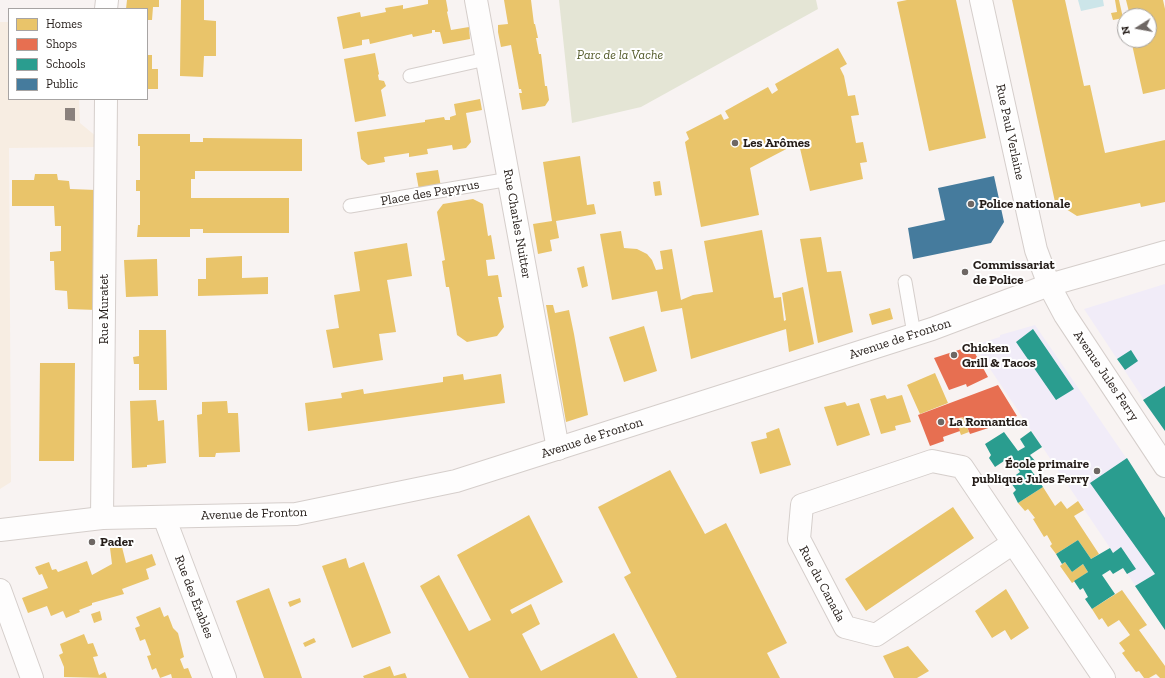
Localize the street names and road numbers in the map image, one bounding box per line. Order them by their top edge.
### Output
street label: Rue Paul Verlaine [992,83,1028,181]
street label: Rue Charles Nuitter [500,168,534,280]
street label: Place des Papyrus [379,177,481,209]
street label: Rue Muratet [96,274,112,344]
street label: Avenue de Fronton [847,315,953,363]
street label: Avenue Jules Ferry [1070,328,1142,424]
street label: Avenue de Fronton [539,414,645,462]
street label: Avenue de Fronton [201,504,307,524]
street label: Rue du Canada [795,543,849,625]
street label: Rue des Érables [171,553,217,641]

